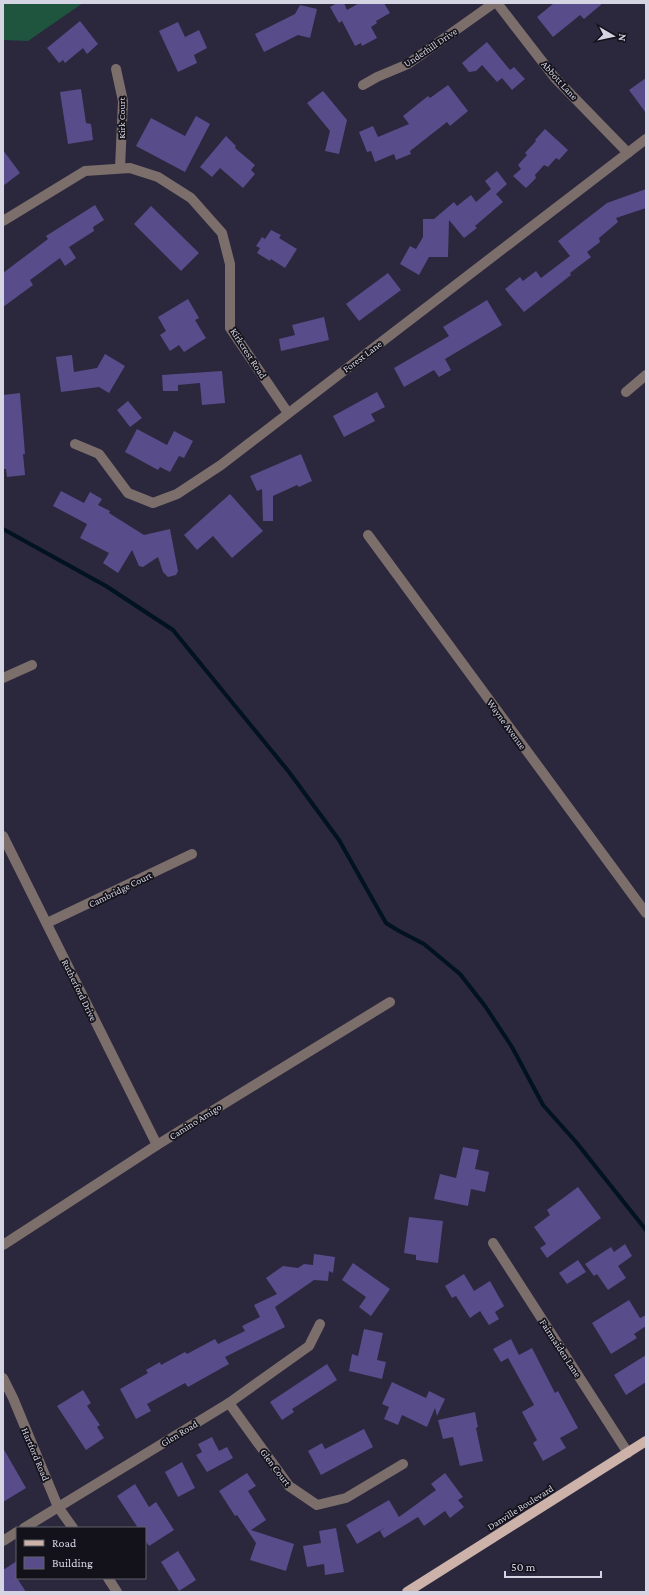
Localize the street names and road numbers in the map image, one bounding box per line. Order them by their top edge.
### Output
street label: Underhill Drive [402,25,459,69]
street label: Abbott Lane [539,59,580,103]
street label: Kirk Court [116,97,127,139]
street label: Kirkcrest Road [228,326,269,381]
street label: Forest Lane [341,338,384,375]
street label: Wayne Avenue [485,697,529,752]
street label: Cambridge Court [87,869,154,910]
street label: Rutherford Drive [60,957,100,1023]
street label: Camino Amigo [167,1101,223,1142]
street label: Fairmaiden Lane [538,1317,584,1380]
street label: Glen Road [159,1418,200,1449]
street label: Hartford Road [19,1426,52,1483]
street label: Glen Court [258,1447,294,1489]
street label: Danville Boulevard [485,1482,556,1532]

